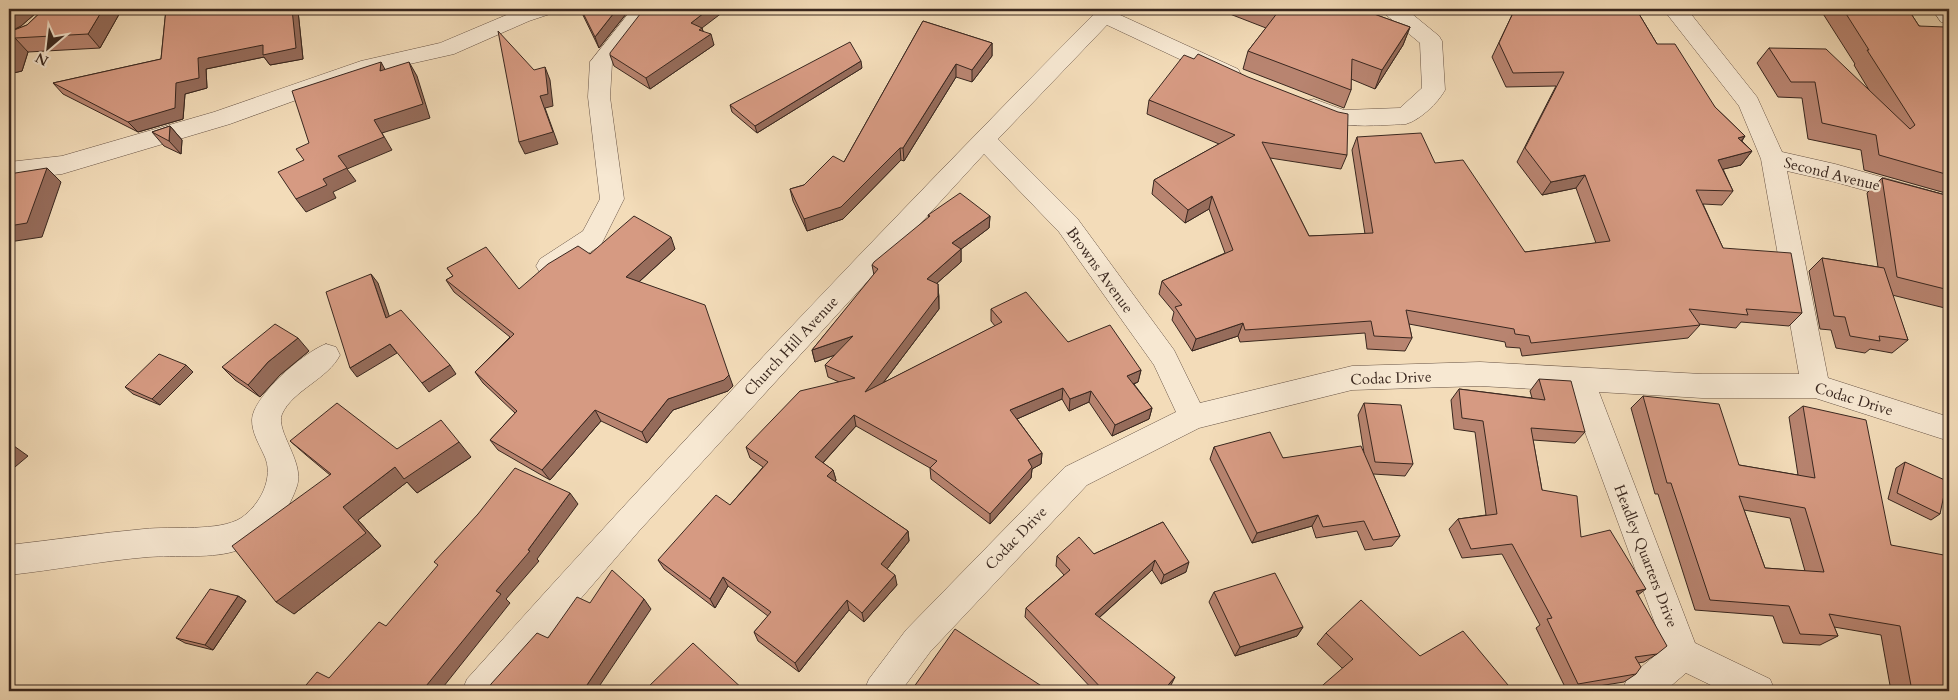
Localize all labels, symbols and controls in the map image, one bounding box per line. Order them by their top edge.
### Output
north arrow [22,22,72,72]
text: N [32,48,52,70]
street label: Second Avenue [1782,152,1882,196]
street label: Browns Avenue [1062,223,1138,317]
street label: Church Hill Avenue [740,292,843,400]
street label: Codac Drive [1350,367,1432,389]
street label: Codac Drive [1812,378,1896,420]
street label: Headley Quarters Drive [1609,482,1683,631]
street label: Codac Drive [981,502,1052,574]

